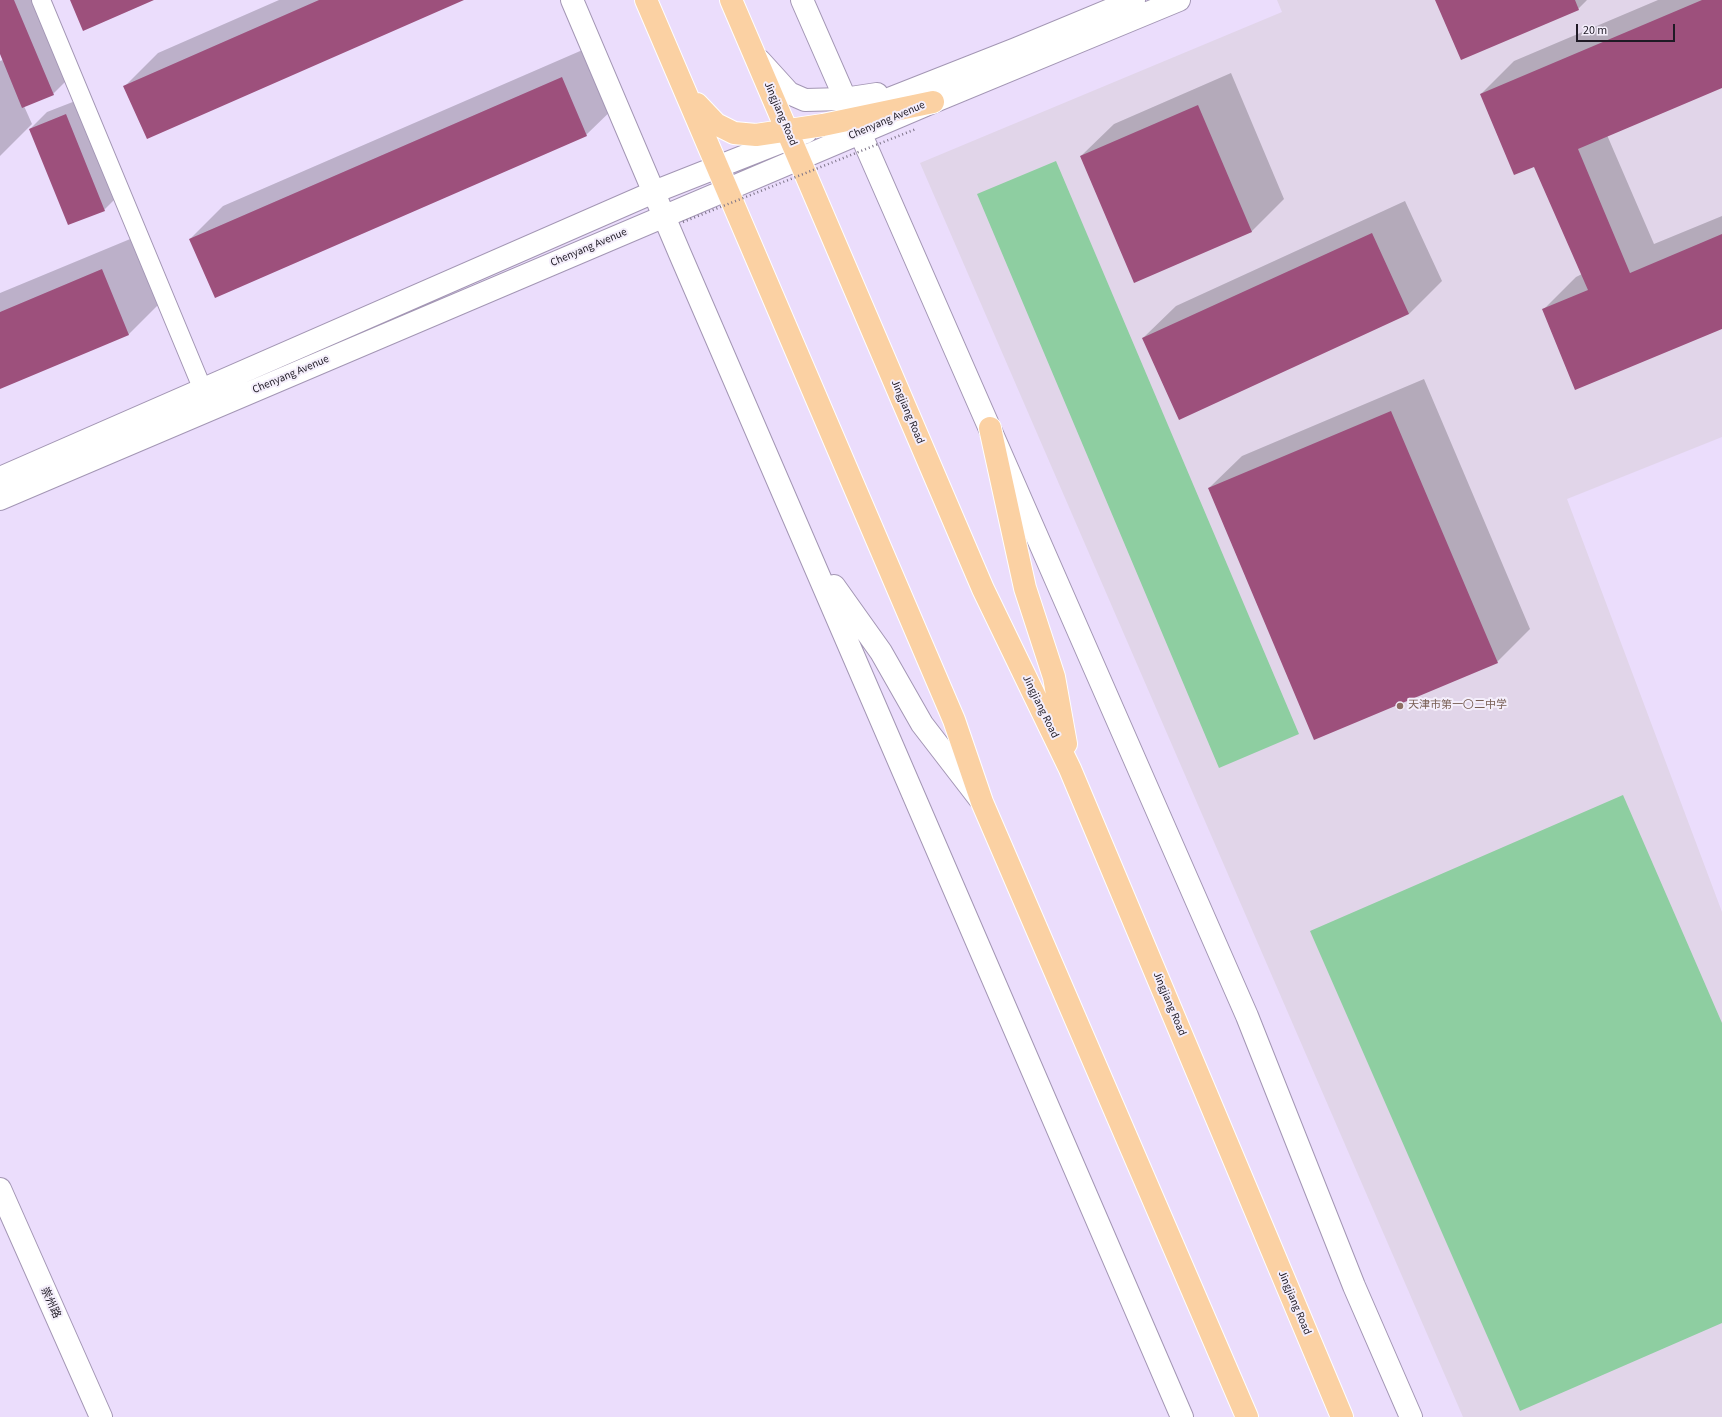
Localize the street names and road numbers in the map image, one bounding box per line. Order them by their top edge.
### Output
street label: Jingjiang Road [761,80,799,148]
street label: Chenyang Avenue [847,99,927,143]
street label: Chenyang Avenue [549,226,629,270]
street label: Chenyang Avenue [251,353,331,397]
street label: Jingjiang Road [888,378,926,446]
street label: Jingjiang Road [1019,673,1061,741]
street label: Jingjiang Road [1150,970,1188,1038]
street label: Jingjiang Road [1275,1269,1313,1337]
street label: 崇州路 [37,1285,63,1321]

